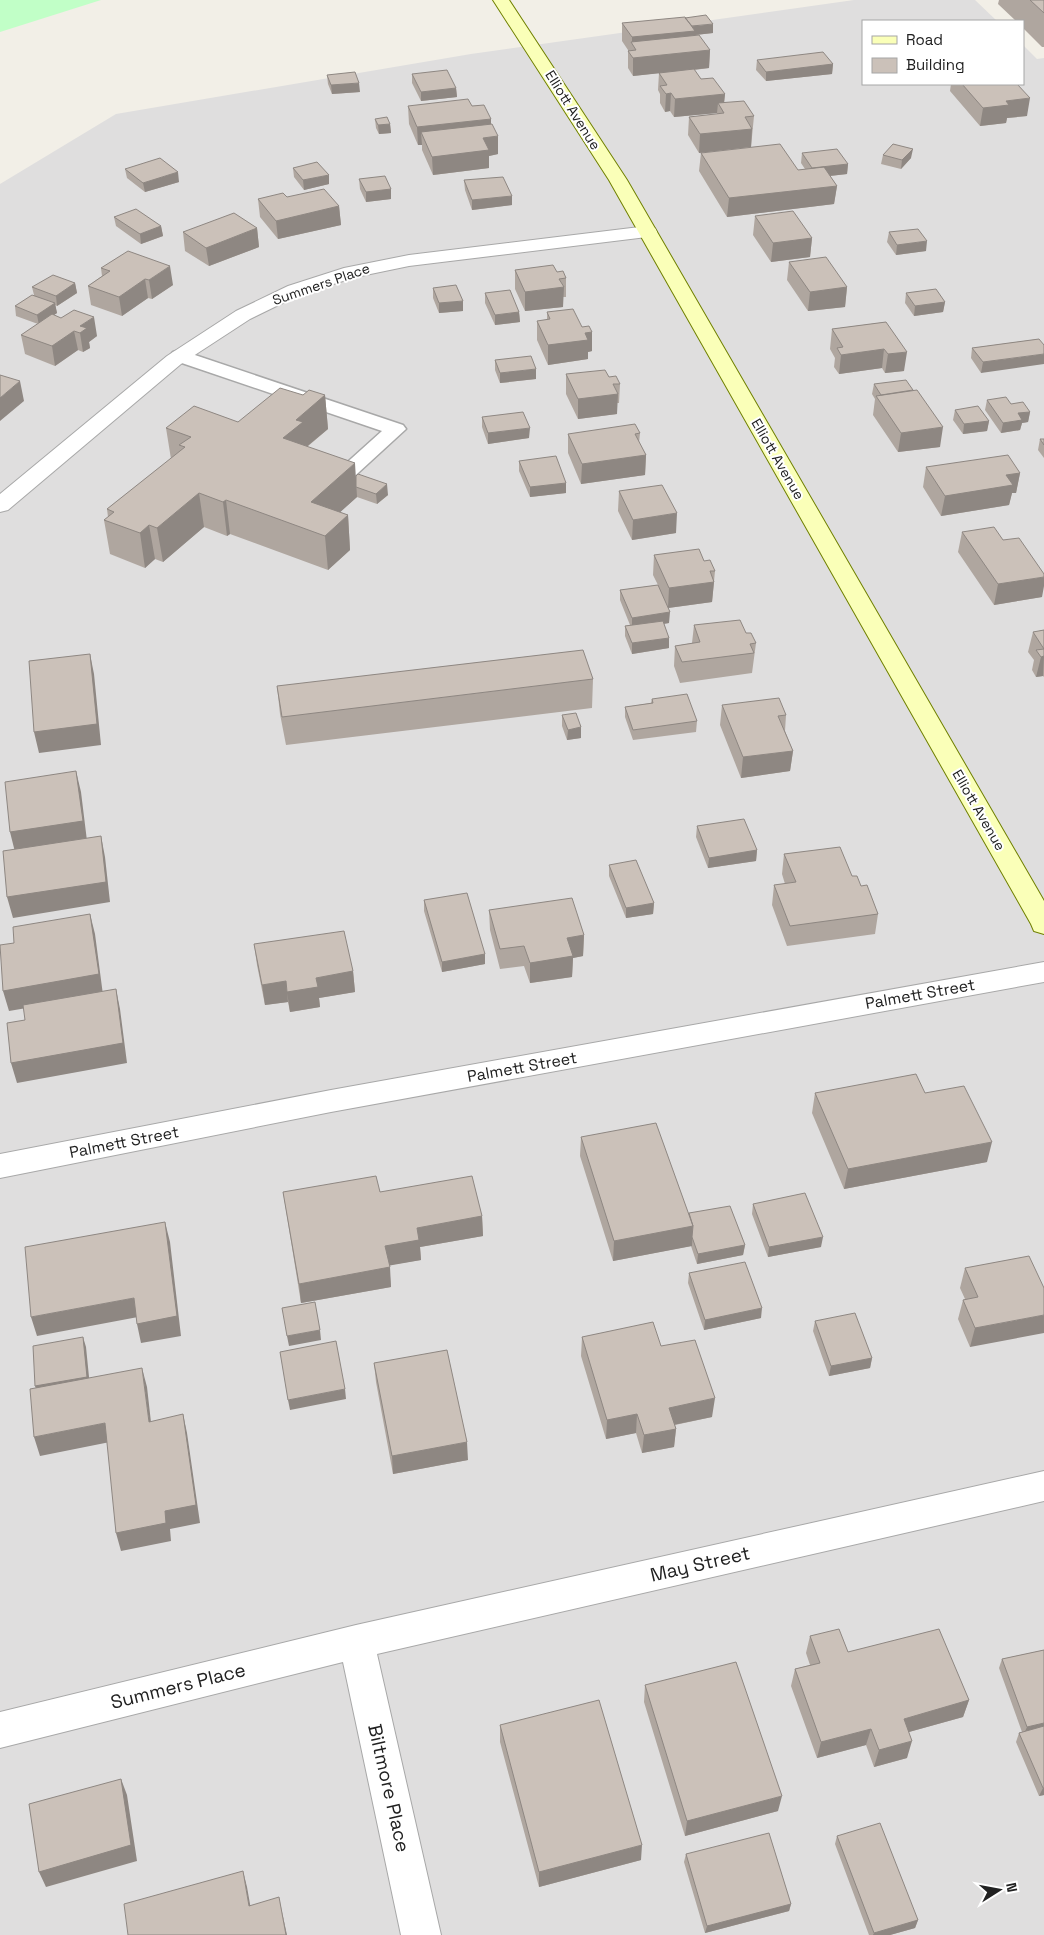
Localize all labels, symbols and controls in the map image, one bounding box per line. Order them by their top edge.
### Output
legend [862,20,1024,85]
text: Road [906,30,943,49]
text: Building [906,55,965,74]
street label: Elliott Avenue [541,67,605,153]
street label: Summers Place [270,259,372,309]
street label: Elliott Avenue [748,415,808,503]
street label: Elliott Avenue [949,766,1009,854]
street label: Palmett Street [863,974,977,1014]
street label: Palmett Street [465,1047,579,1087]
street label: Palmett Street [67,1121,181,1163]
street label: May Street [648,1540,752,1588]
street label: Summers Place [108,1657,248,1715]
street label: Biltmore Place [362,1721,416,1855]
north arrow [974,1865,1024,1915]
text: N [1002,1881,1021,1894]

